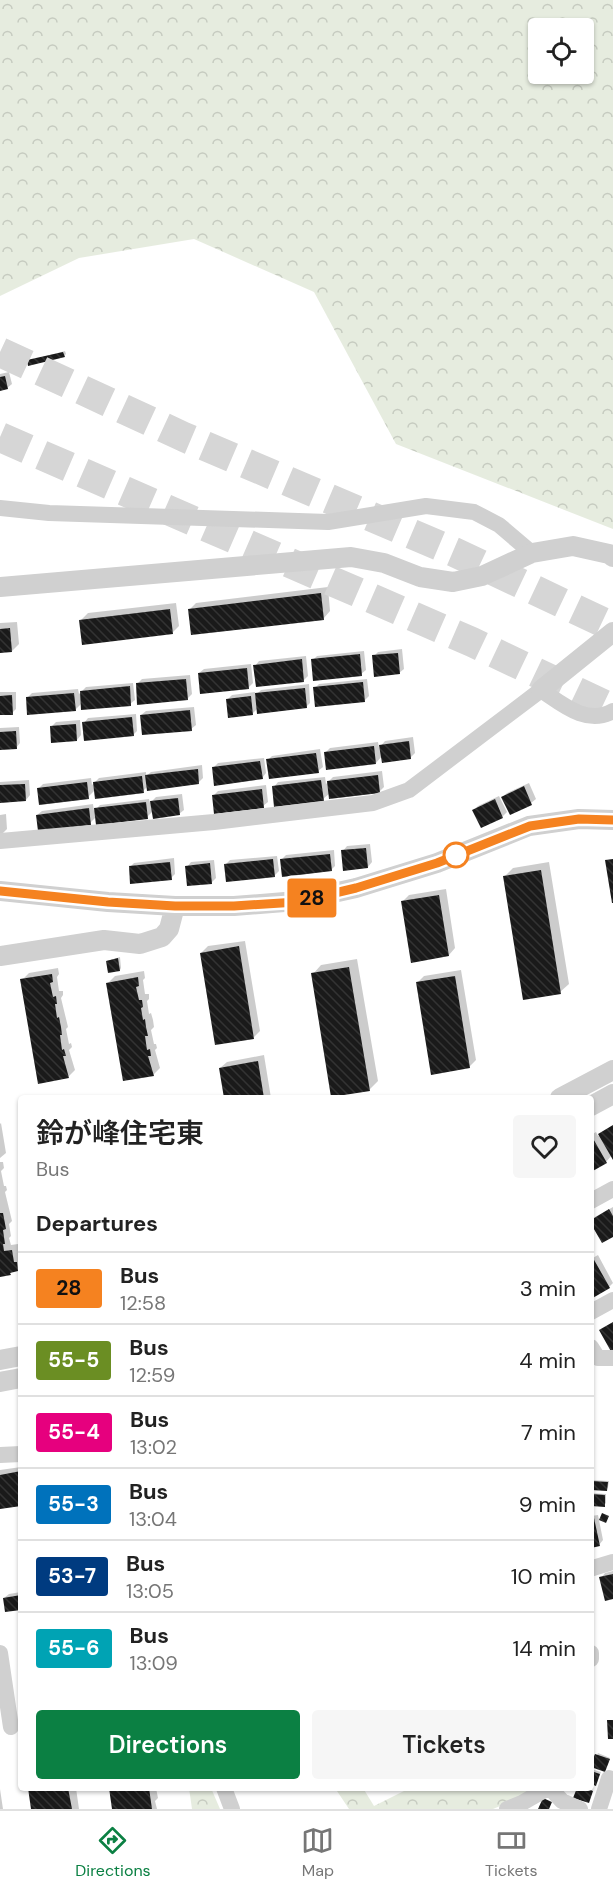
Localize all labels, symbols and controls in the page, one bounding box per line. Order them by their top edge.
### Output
map controls [528,18,594,84]
button: locate [528,18,594,84]
unlabelled marker [443,842,469,868]
line badge: 28 [285,878,339,918]
text: 28 [299,884,325,912]
text: 鈴が峰住宅東 [36,1115,204,1152]
button: heart [513,1115,576,1178]
text: Bus [36,1156,70,1182]
text: Departures [36,1209,158,1238]
text: Bus [120,1261,159,1290]
text: 28 [56,1274,82,1302]
text: 3 min [520,1274,576,1303]
text: 12:58 [120,1290,166,1316]
text: Bus [129,1333,169,1362]
text: 55-5 [48,1346,99,1374]
text: 4 min [519,1346,576,1375]
text: 12:59 [129,1362,175,1388]
text: Bus [130,1405,169,1434]
text: 55-4 [48,1418,100,1446]
text: 7 min [521,1418,576,1447]
text: 13:02 [130,1434,177,1460]
text: Bus [129,1477,168,1506]
text: 55-3 [48,1490,99,1518]
text: 9 min [519,1490,576,1519]
text: 13:04 [129,1506,177,1532]
text: Bus [126,1549,165,1578]
text: 53-7 [48,1562,96,1590]
text: 10 min [511,1562,576,1591]
text: 13:05 [126,1578,174,1604]
text: Bus [130,1621,169,1650]
text: 55-6 [48,1634,100,1662]
text: 14 min [512,1634,576,1663]
text: 13:09 [130,1650,178,1676]
button: Directions [36,1710,300,1779]
button: Tickets [312,1710,576,1779]
tab: Directions [75,1824,151,1881]
tab: Map [301,1824,334,1881]
tab: Tickets [485,1824,538,1881]

